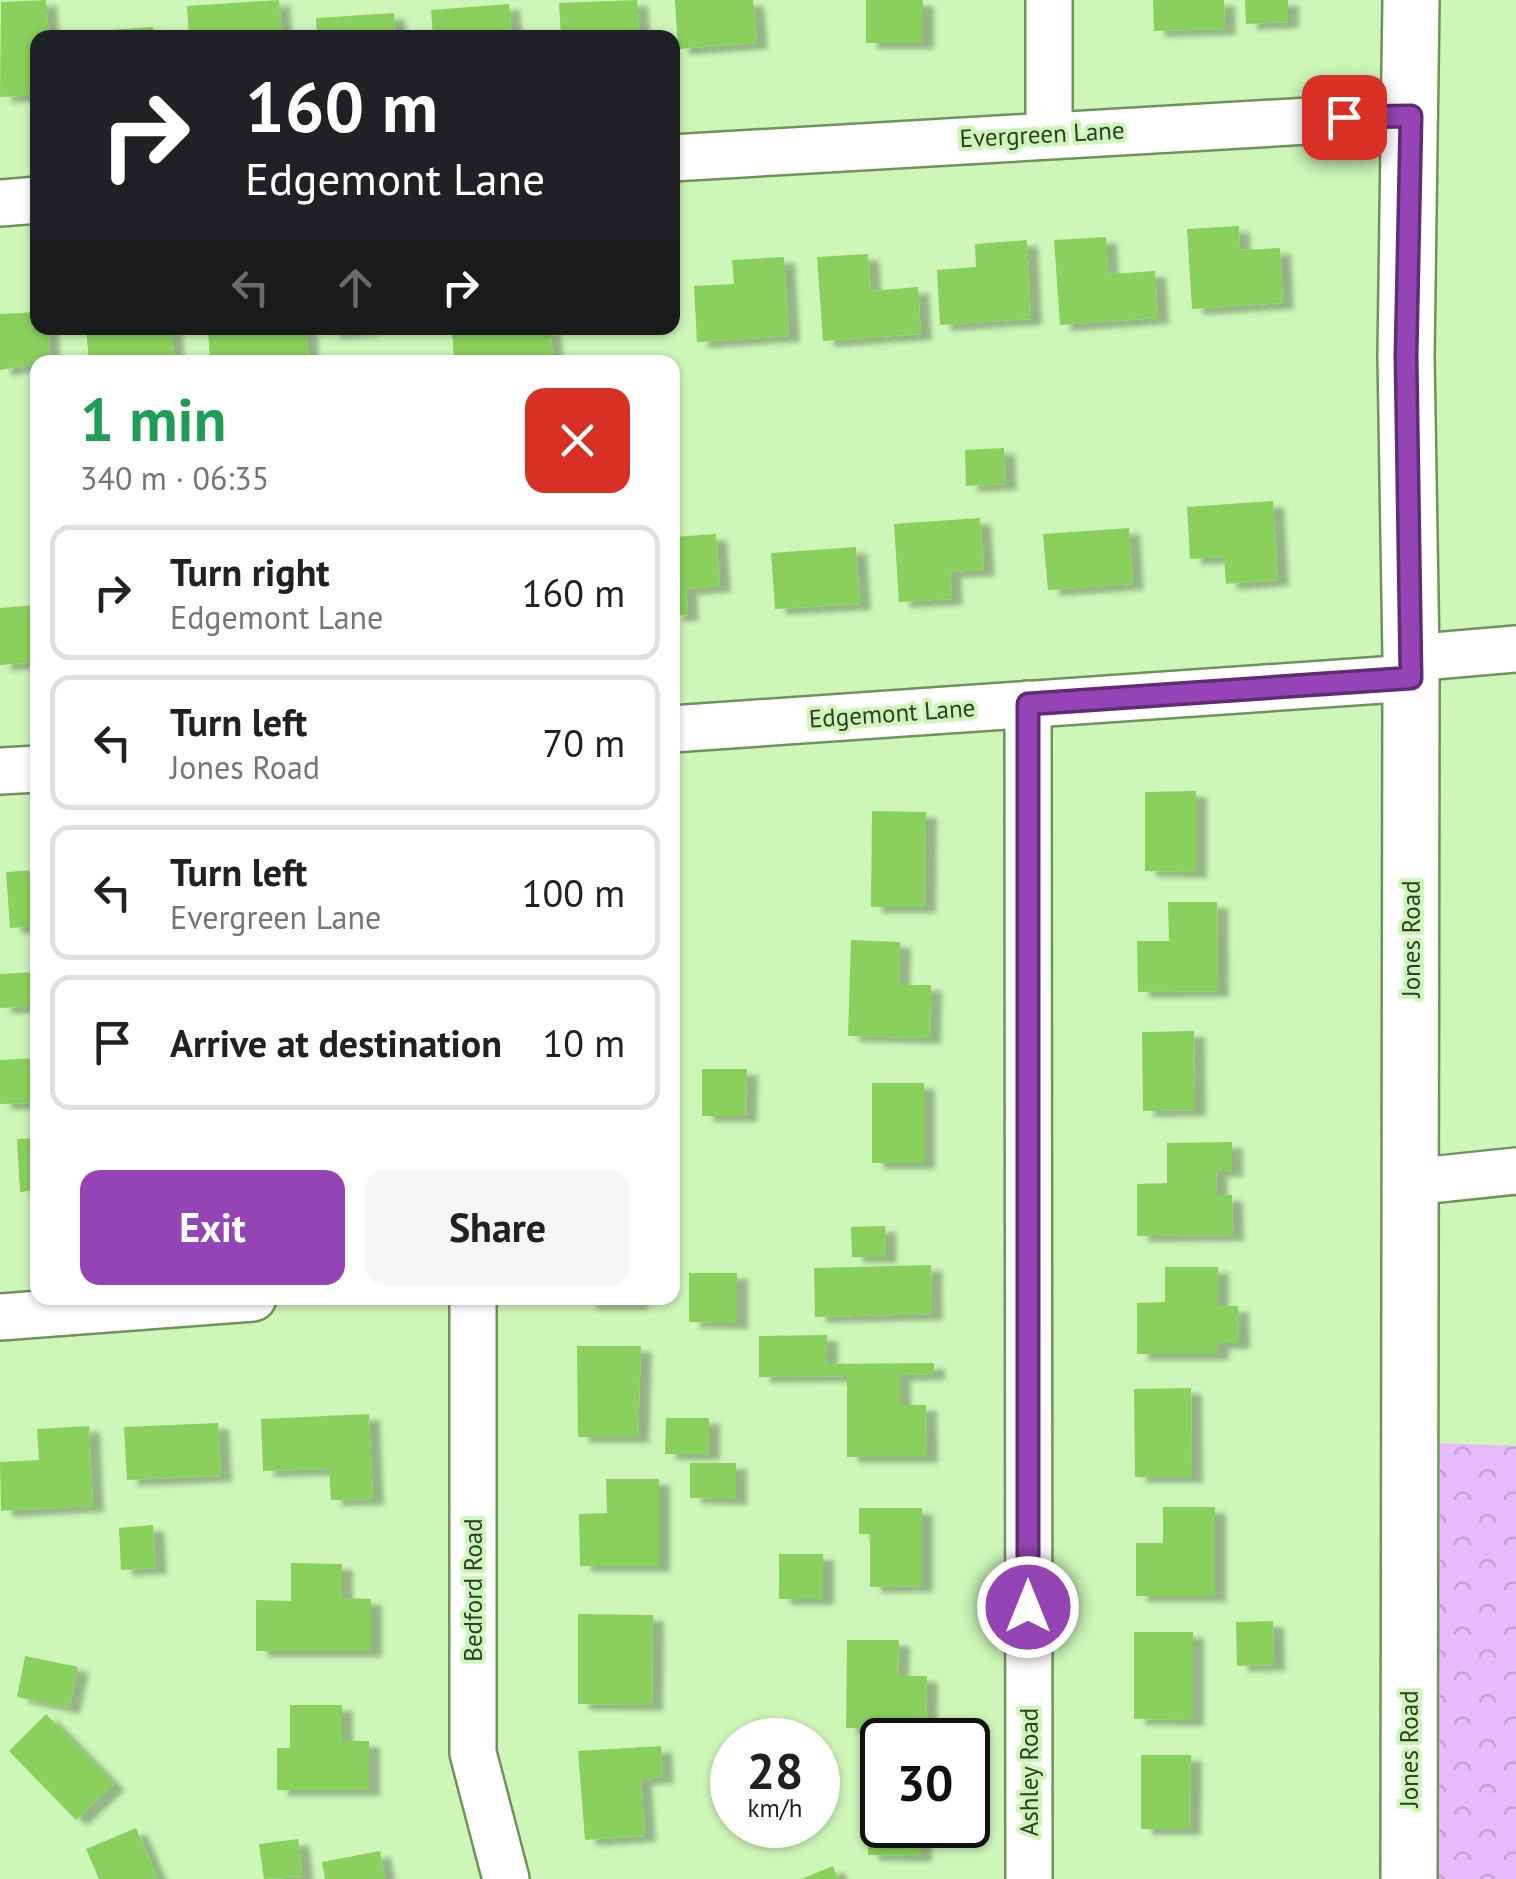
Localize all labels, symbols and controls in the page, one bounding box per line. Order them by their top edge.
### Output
text: 160 m [245,61,438,151]
icon: right [80,70,210,200]
pin [1302,75,1387,160]
icon: arrive [1317,90,1372,145]
street label: Evergreen Lane [959,114,1125,154]
text: Edgemont Lane [245,149,545,207]
icon: left [223,260,278,315]
icon: ahead [328,260,383,315]
icon: right [433,260,488,315]
text: 1 min [80,380,226,458]
button: close [525,388,630,493]
text: 340 m · 06:35 [80,457,269,499]
text: Turn right [170,547,330,596]
icon: right [85,565,140,620]
text: 160 m [522,568,625,617]
text: Edgemont Lane [170,596,383,638]
street label: Edgemont Lane [808,691,976,735]
text: Turn left [170,697,307,746]
icon: left [85,715,140,770]
text: 70 m [543,718,625,767]
text: Jones Road [170,746,320,788]
text: Turn left [170,847,307,896]
icon: left [85,865,140,920]
text: 100 m [522,868,625,917]
street label: Jones Road [1395,880,1427,999]
text: Evergreen Lane [170,896,381,938]
icon: arrive [85,1015,140,1070]
text: Arrive at destination [170,1018,502,1067]
text: 10 m [543,1018,625,1067]
button: Exit [80,1170,345,1285]
button: Share [365,1170,630,1285]
street label: Bedford Road [457,1518,489,1662]
position arrow [976,1555,1080,1659]
street label: Jones Road [1393,1690,1425,1809]
street label: Ashley Road [1013,1708,1045,1836]
speed limit sign: 30 [860,1718,990,1848]
text: 28 [747,1738,803,1803]
text: km/h [748,1792,802,1824]

